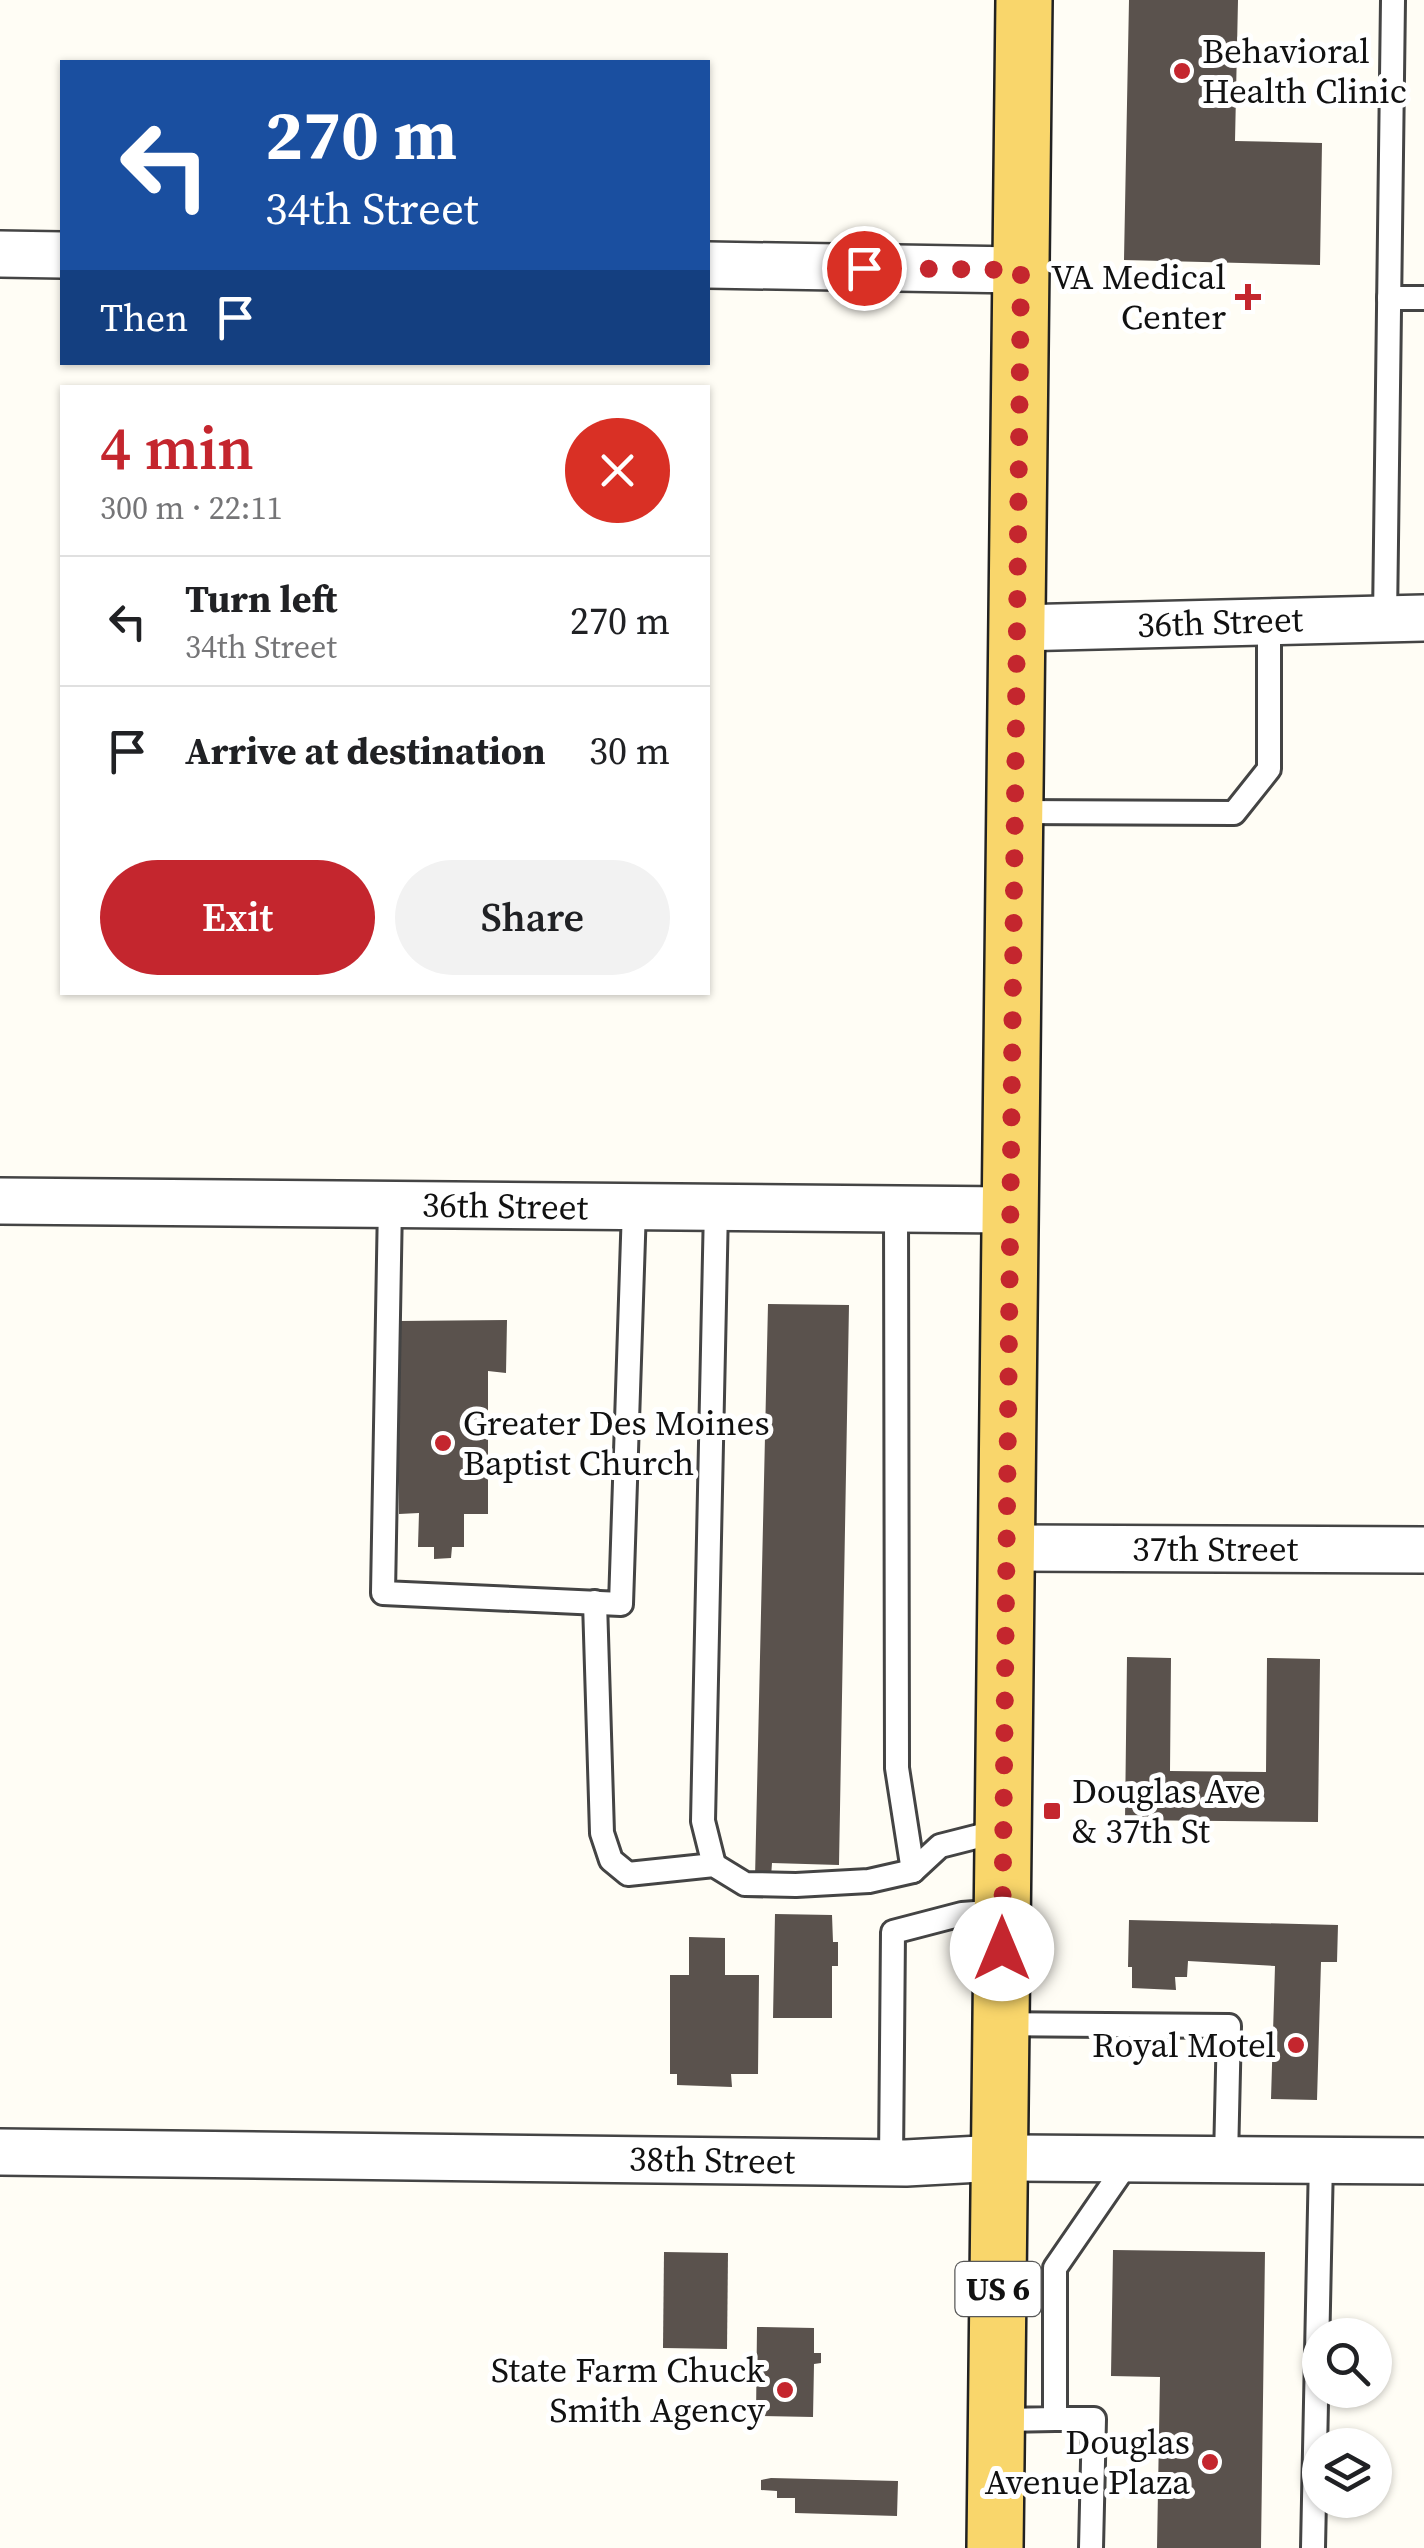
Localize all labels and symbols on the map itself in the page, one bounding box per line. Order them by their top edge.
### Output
place label: Behavioral Health Clinic [1202,27,1407,115]
marker: Behavioral Health Clinic [1171,60,1193,82]
pin [822,226,907,311]
place label: VA Medical Center [1051,253,1226,341]
marker: VA Medical Center [1235,284,1261,310]
street label: 36th Street [1136,595,1304,649]
street label: 36th Street [422,1181,589,1231]
place label: Greater Des Moines Baptist Church [463,1399,770,1487]
marker: Greater Des Moines Baptist Church [432,1432,454,1454]
street label: 37th Street [1132,1525,1299,1573]
place label: Douglas Ave & 37th St [1072,1767,1261,1855]
marker: Douglas Ave & 37th St [1041,1800,1063,1822]
position arrow [950,1897,1054,2001]
place label: Royal Motel [1092,2021,1276,2069]
marker: Royal Motel [1285,2034,1307,2056]
street label: 38th Street [629,2135,796,2185]
road number: US 6 [956,2262,1040,2316]
place label: State Farm Chuck Smith Agency [491,2346,766,2434]
marker: State Farm Chuck Smith Agency [774,2379,796,2401]
place label: Douglas Avenue Plaza [985,2418,1190,2506]
marker: Douglas Avenue Plaza [1199,2451,1221,2473]

